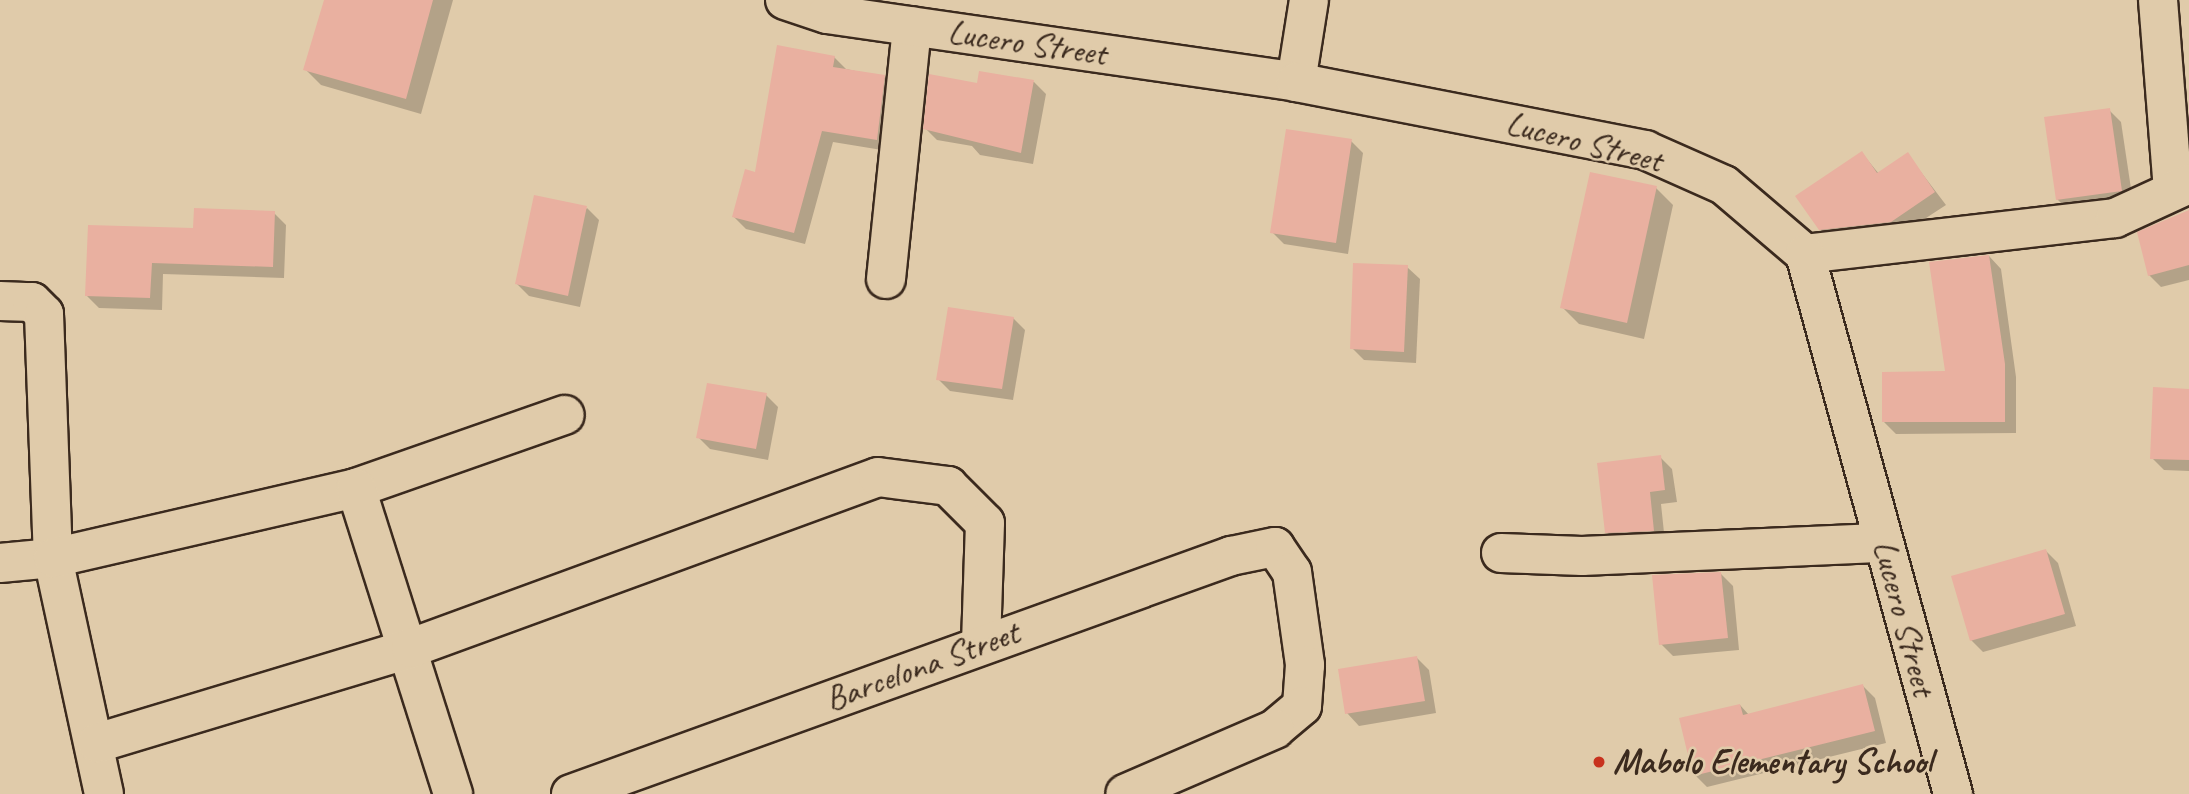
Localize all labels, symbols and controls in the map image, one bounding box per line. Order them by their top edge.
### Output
street label: Lucero Street [945,11,1109,75]
street label: Lucero Street [1501,102,1667,182]
street label: Lucero Street [1863,535,1945,701]
street label: Barcelona Street [819,611,1025,721]
place label: Mabolo Elementary School [1613,741,1932,783]
marker: Mabolo Elementary School [1591,754,1607,770]

